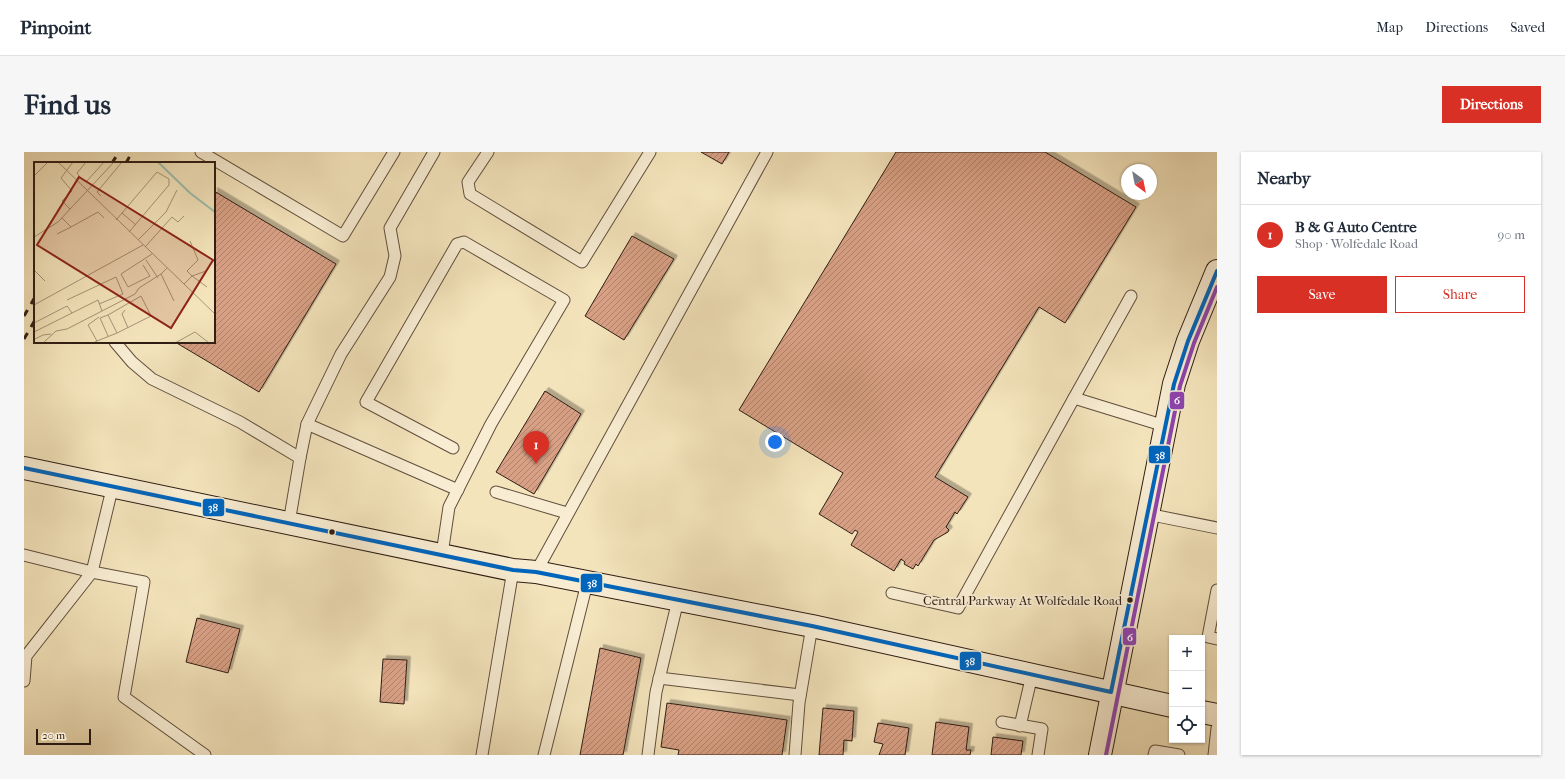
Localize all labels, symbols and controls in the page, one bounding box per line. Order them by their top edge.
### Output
text: Pinpoint [20,17,91,39]
text: Map [1376,19,1403,36]
text: Directions [1425,19,1488,36]
text: Saved [1510,19,1545,36]
button: Directions [1442,86,1541,123]
text: Find us [24,88,111,121]
inset map [34,162,215,343]
north arrow [1121,164,1157,200]
text: Nearby [1257,168,1311,188]
text: B & G Auto Centre [1295,218,1417,236]
text: 1 [1268,227,1272,242]
text: 90 m [1497,227,1525,242]
text: Shop · Wolfedale Road [1295,236,1418,251]
button: Save [1257,276,1387,313]
button: Share [1395,276,1525,313]
line badge: 6 [1169,391,1185,410]
text: 6 [1174,394,1181,407]
pin: 1 [523,431,549,464]
your location [765,432,785,452]
line badge: 38 [1148,445,1171,464]
text: 38 [1155,449,1165,462]
line badge: 38 [202,498,225,517]
text: 38 [208,501,218,514]
unlabelled marker [327,527,337,537]
line badge: 38 [580,573,603,593]
text: 38 [587,577,597,590]
place label: Central Parkway At Wolfedale Road [923,593,1123,608]
marker: Central Parkway At Wolfedale Road [1125,595,1135,605]
line badge: 6 [1122,627,1137,646]
text: 6 [1127,631,1134,644]
map controls [1169,635,1205,743]
button: + [1169,635,1205,671]
line badge: 38 [959,651,982,671]
text: 38 [965,655,975,668]
button: − [1169,671,1205,707]
button: locate [1169,707,1205,743]
scale bar [36,727,91,746]
text: 20 m [42,729,65,742]

